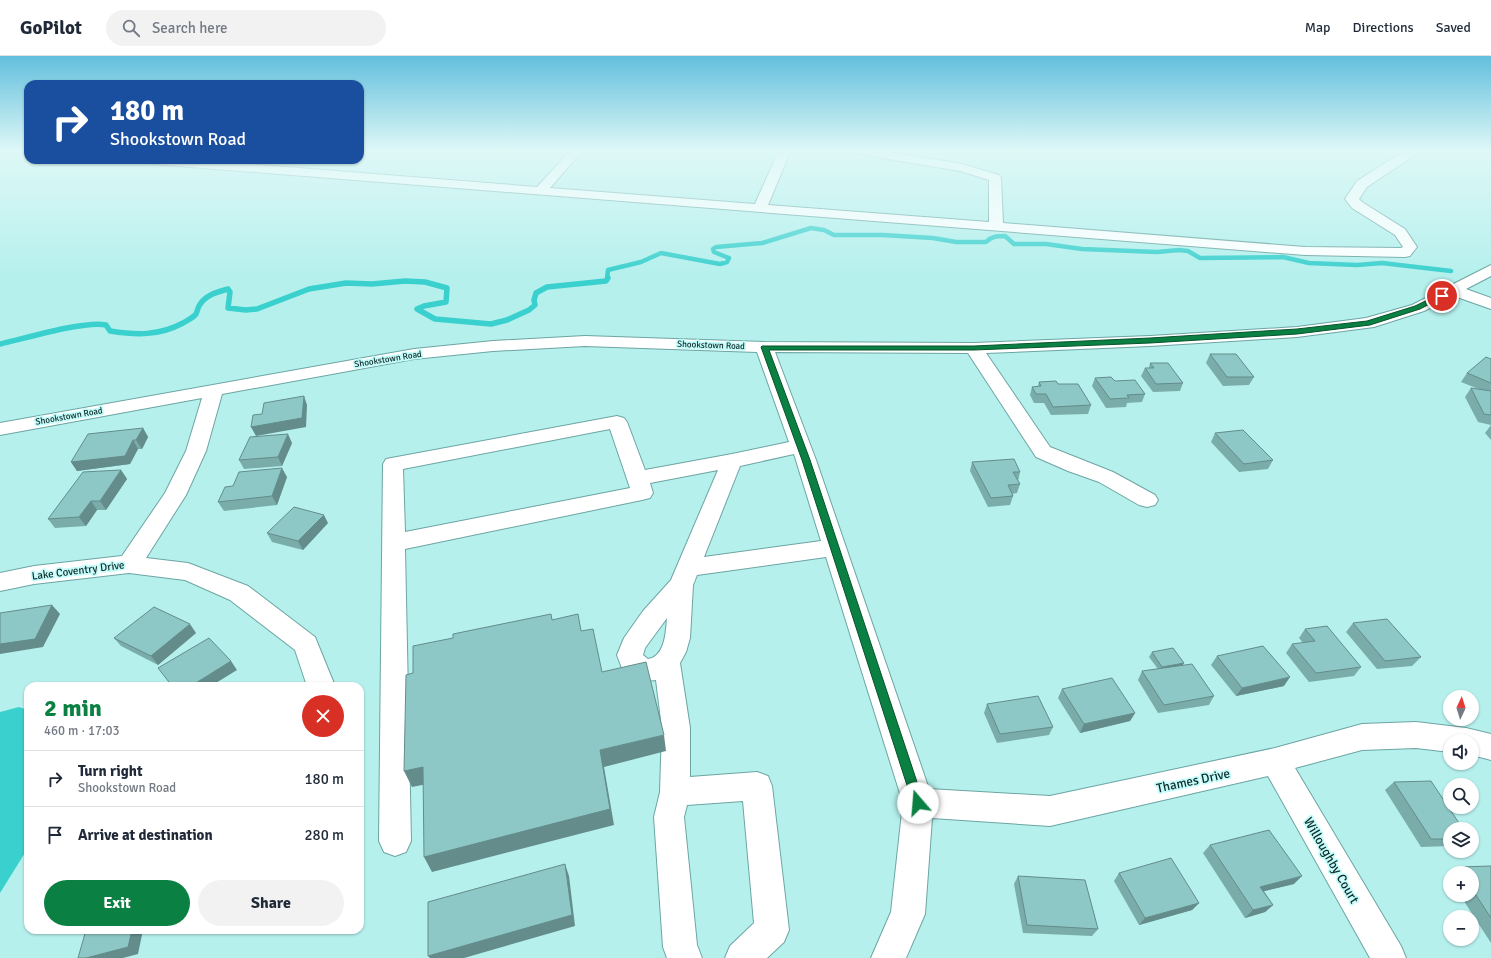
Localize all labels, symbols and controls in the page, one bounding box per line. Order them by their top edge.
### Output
search box [106,10,386,46]
text: GoPilot [20,16,82,40]
icon: search [120,17,142,39]
text: Search here [152,19,228,37]
text: Map [1305,19,1331,36]
text: Directions [1353,19,1414,36]
text: Saved [1436,19,1471,36]
text: 180 m [110,94,184,128]
icon: right [44,96,96,148]
text: Shookstown Road [110,128,246,150]
pin [1425,279,1459,313]
icon: arrive [1431,285,1453,307]
street label: Shookstown Road [677,339,745,352]
street label: Shookstown Road [354,349,423,370]
street label: Shookstown Road [35,405,104,428]
street label: Lake Coventry Drive [31,558,125,583]
north arrow [1443,690,1479,726]
map controls [1443,690,1479,946]
text: 2 min [44,693,102,723]
button: close [302,695,344,737]
text: 460 m · 17:03 [44,723,120,739]
button: sound [1443,734,1479,770]
text: Turn right [78,762,143,780]
street label: Thames Drive [1155,765,1231,797]
icon: right [44,768,66,790]
text: 180 m [304,770,344,788]
button: search [1443,778,1479,814]
text: Shookstown Road [78,780,176,796]
position arrow [897,782,939,824]
street label: Willoughby Court [1300,815,1362,907]
button: layers [1443,822,1479,858]
icon: arrive [44,824,66,846]
text: Arrive at destination [78,826,213,844]
text: 280 m [304,826,344,844]
button: + [1443,866,1479,902]
button: Exit [44,880,190,926]
button: Share [198,880,344,926]
button: − [1443,910,1479,946]

